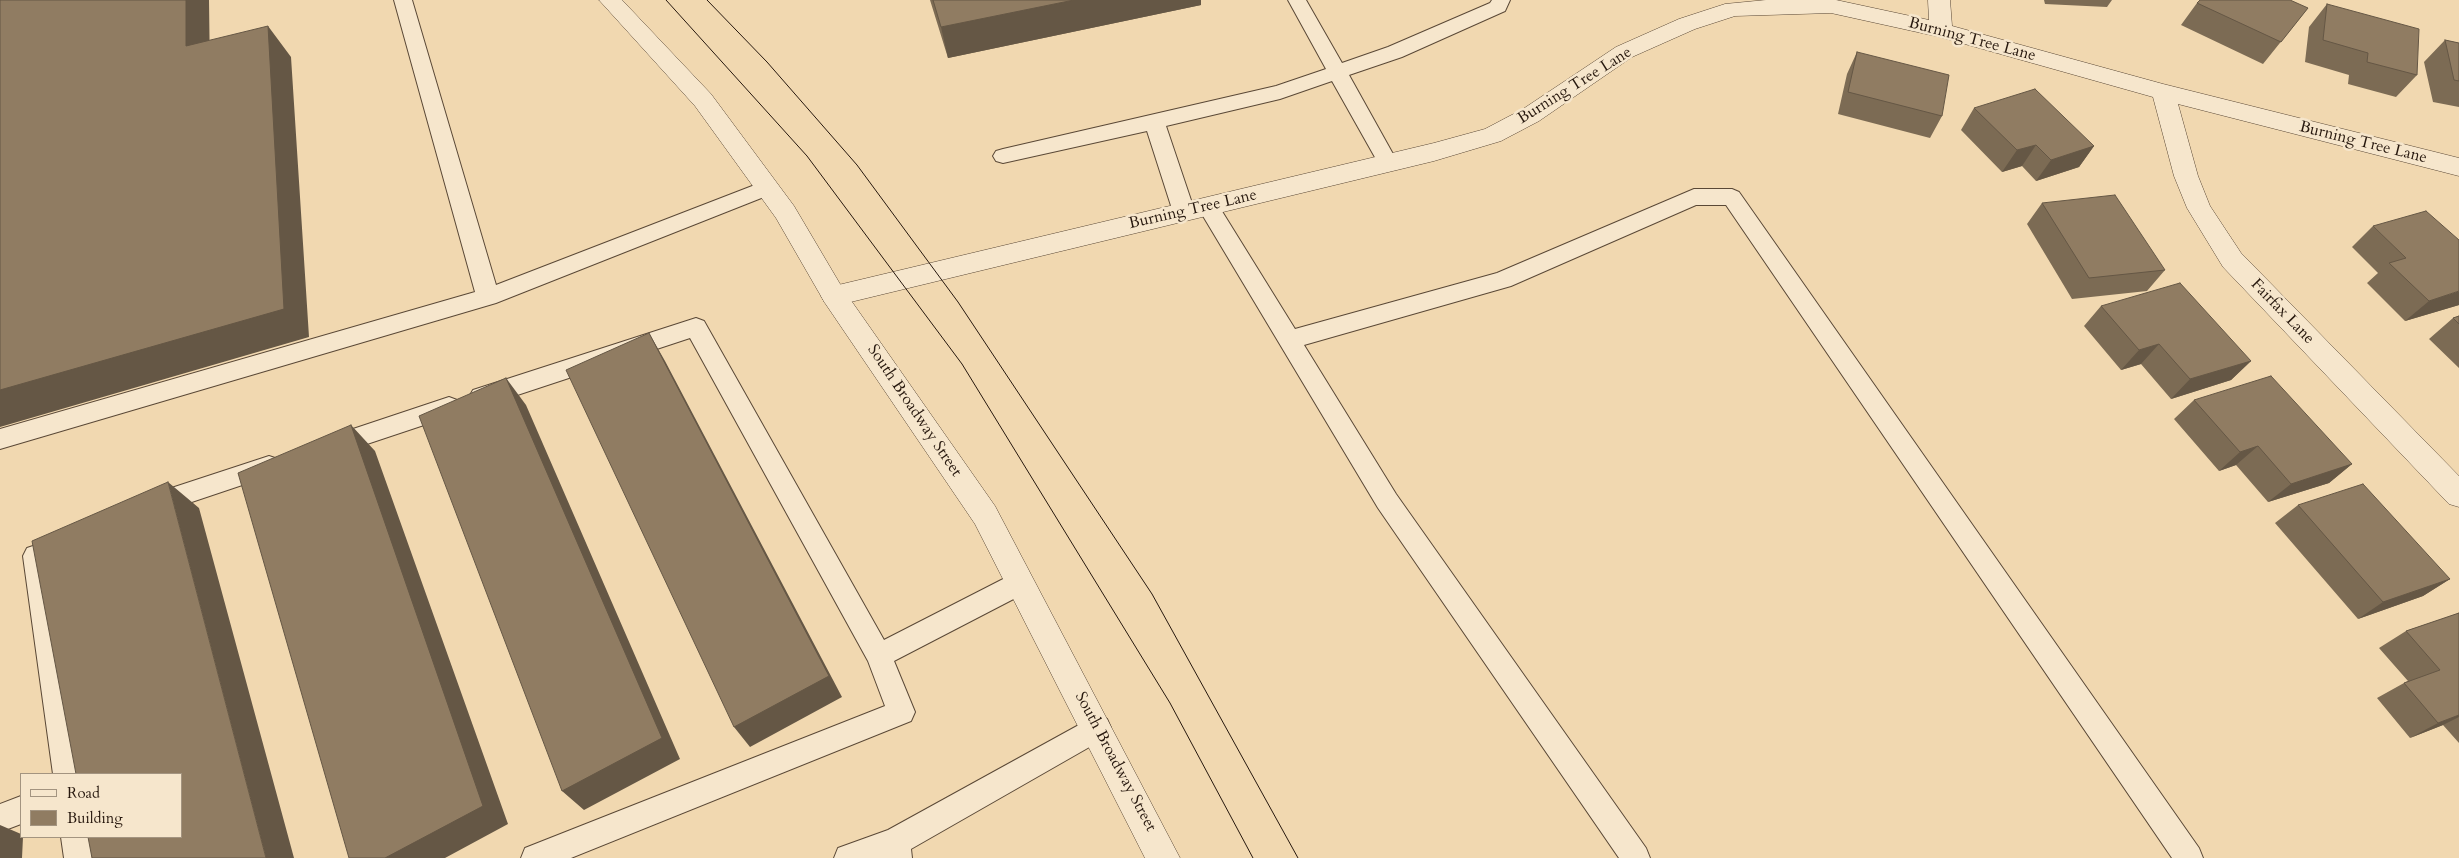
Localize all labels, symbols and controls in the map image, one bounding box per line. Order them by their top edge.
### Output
street label: Burning Tree Lane [1906,14,2038,66]
street label: Burning Tree Lane [1514,43,1636,129]
street label: Burning Tree Lane [2297,118,2429,168]
street label: Burning Tree Lane [1127,186,1259,234]
street label: Fairfax Lane [2246,275,2318,349]
street label: South Broadway Street [863,341,965,481]
street label: South Broadway Street [1070,689,1160,835]
legend [20,773,182,838]
text: Road [67,783,100,803]
text: Building [67,808,123,828]

